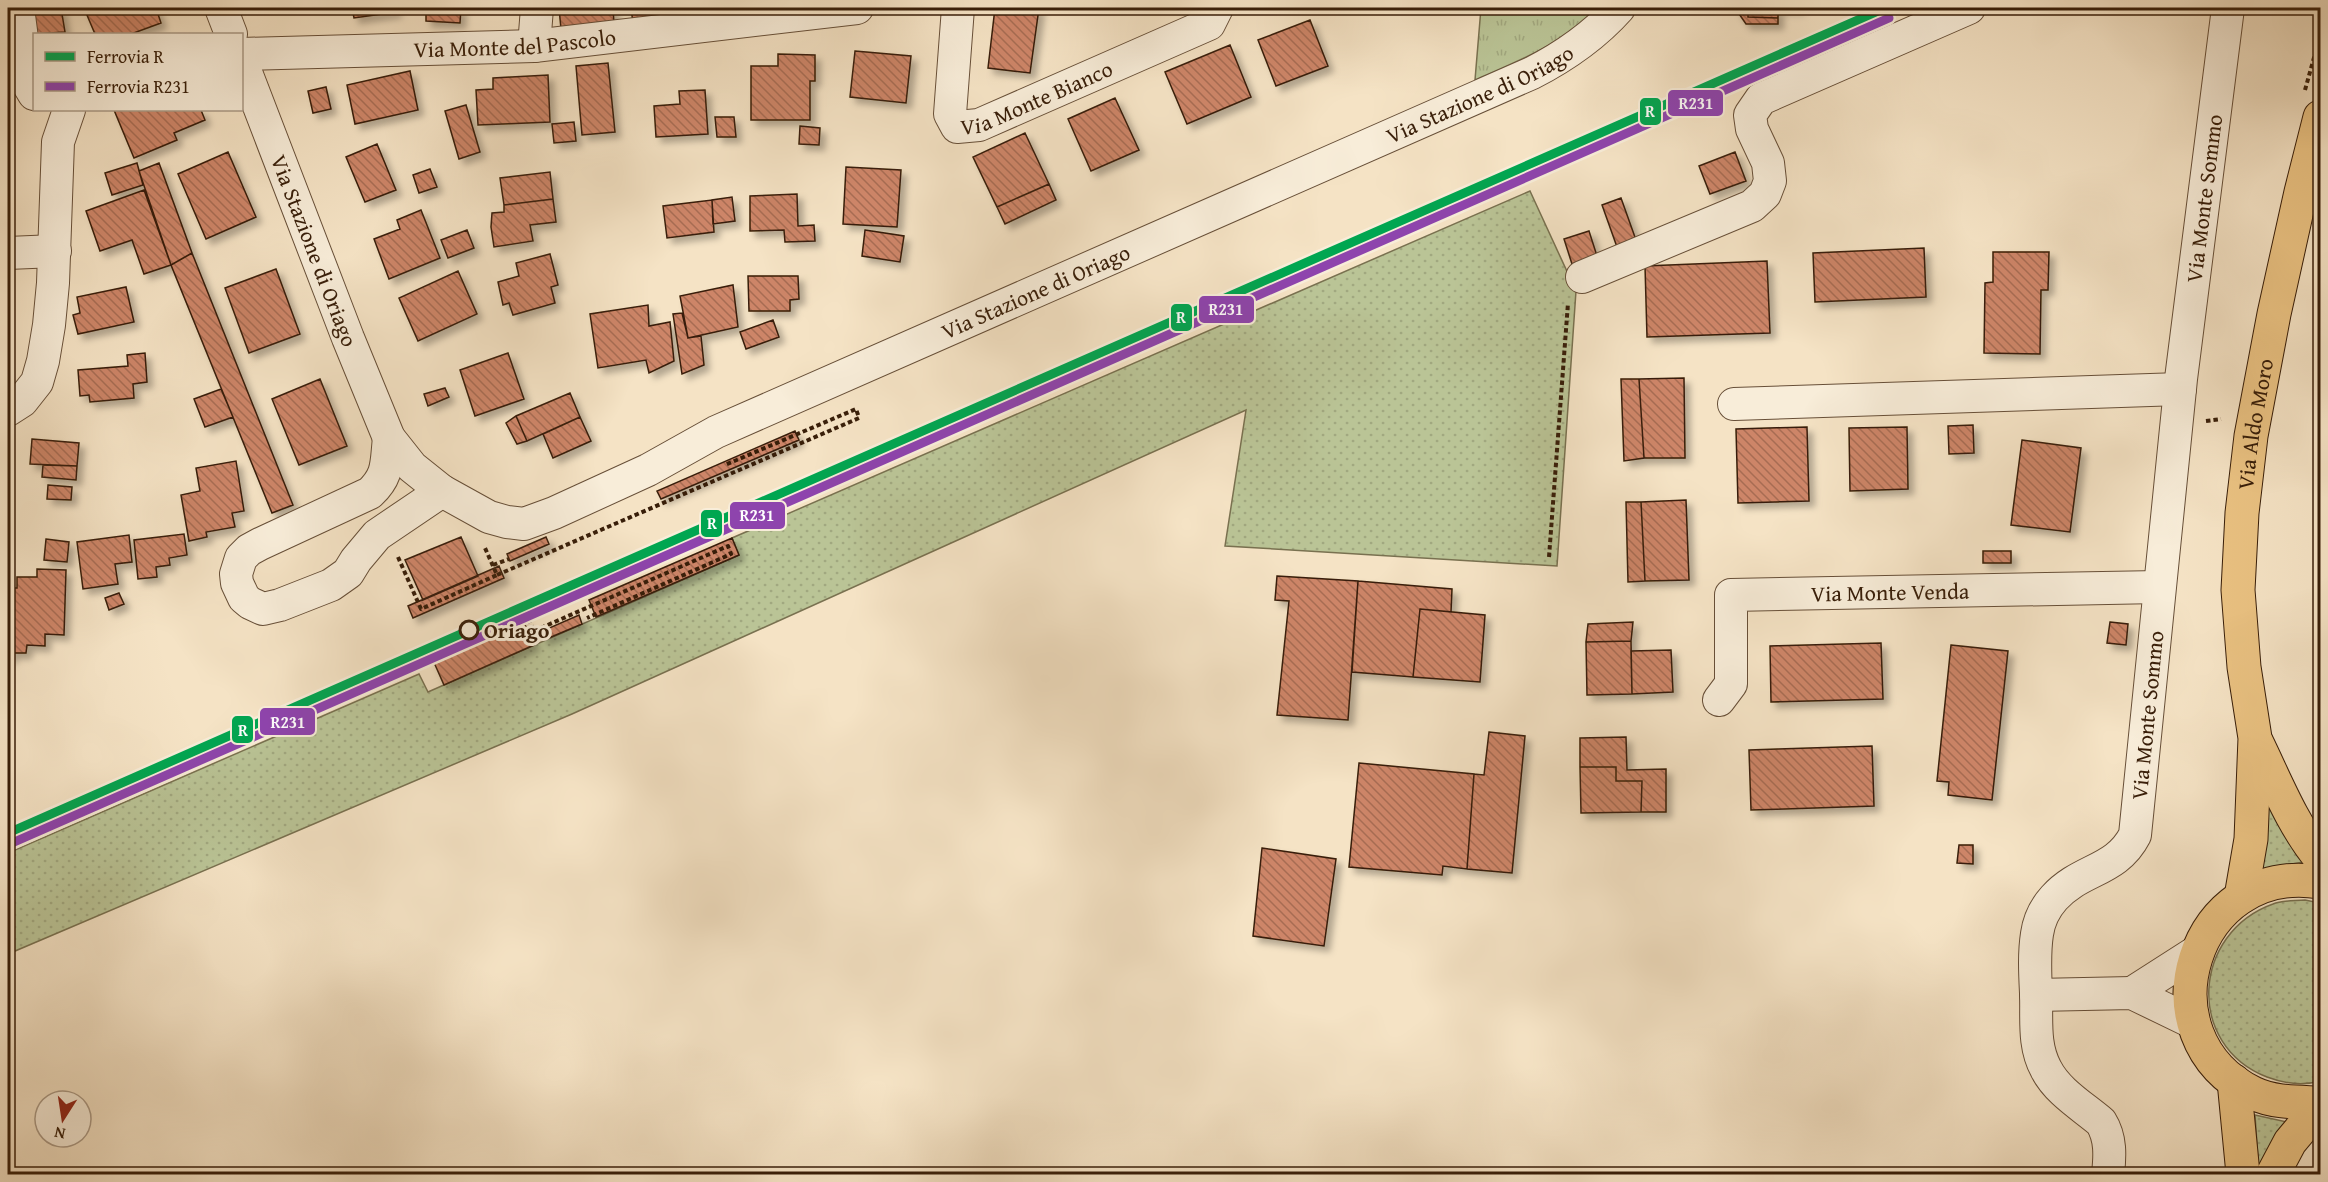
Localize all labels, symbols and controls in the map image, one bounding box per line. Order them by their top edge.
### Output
street label: Via Monte del Pascolo [413,20,618,65]
legend [33,33,243,111]
street label: Via Stazione di Oriago [1381,37,1580,151]
text: Ferrovia R [87,43,164,70]
street label: Via Monte Bianco [959,52,1118,143]
text: Ferrovia R231 [87,73,190,100]
line badge: R231 [1667,89,1724,117]
text: R231 [1679,91,1713,115]
line badge: R [1639,97,1662,126]
text: R [1645,99,1655,123]
street label: Via Monte Sommo [2177,112,2230,285]
street label: Via Stazione di Oriago [263,150,366,352]
street label: Via Stazione di Oriago [936,236,1135,347]
line badge: R231 [1198,295,1255,324]
text: R231 [1209,297,1243,321]
line badge: R [1170,303,1193,332]
text: R [1176,305,1186,329]
street label: Via Aldo Moro [2229,356,2281,491]
line badge: R231 [729,501,786,530]
text: R231 [740,503,774,527]
line badge: R [700,509,723,538]
text: R [707,511,717,535]
street label: Via Monte Venda [1810,575,1970,610]
place label: Oriago [484,614,550,646]
marker: Oriago [459,620,479,640]
street label: Via Monte Sommo [2123,629,2172,801]
line badge: R231 [259,707,316,736]
text: R231 [271,710,305,734]
line badge: R [231,715,254,744]
text: R [238,718,248,742]
north arrow [33,1089,93,1149]
text: N [52,1121,68,1147]

